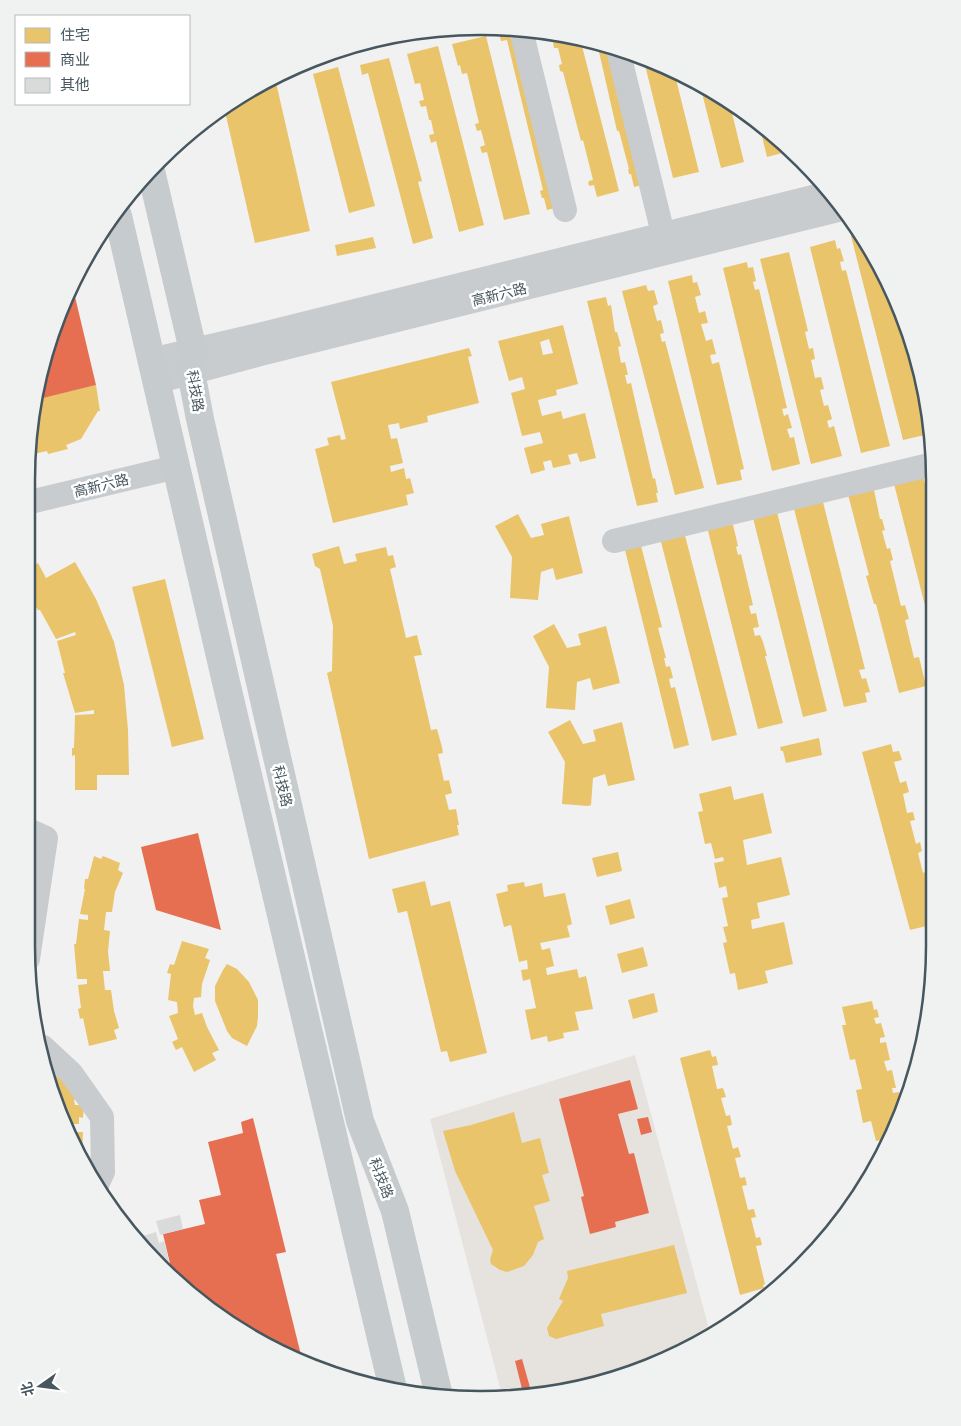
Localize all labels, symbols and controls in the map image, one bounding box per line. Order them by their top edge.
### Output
legend [15,15,190,105]
text: 住宅 [60,24,90,45]
text: 商业 [60,49,90,70]
text: 其他 [60,74,90,95]
street label: 高新六路 [470,278,528,310]
street label: 科技路 [183,369,209,413]
street label: 高新六路 [72,469,130,501]
street label: 科技路 [269,763,297,809]
street label: 科技路 [366,1155,398,1201]
north arrow [15,1361,65,1411]
text: 北 [16,1380,38,1398]

